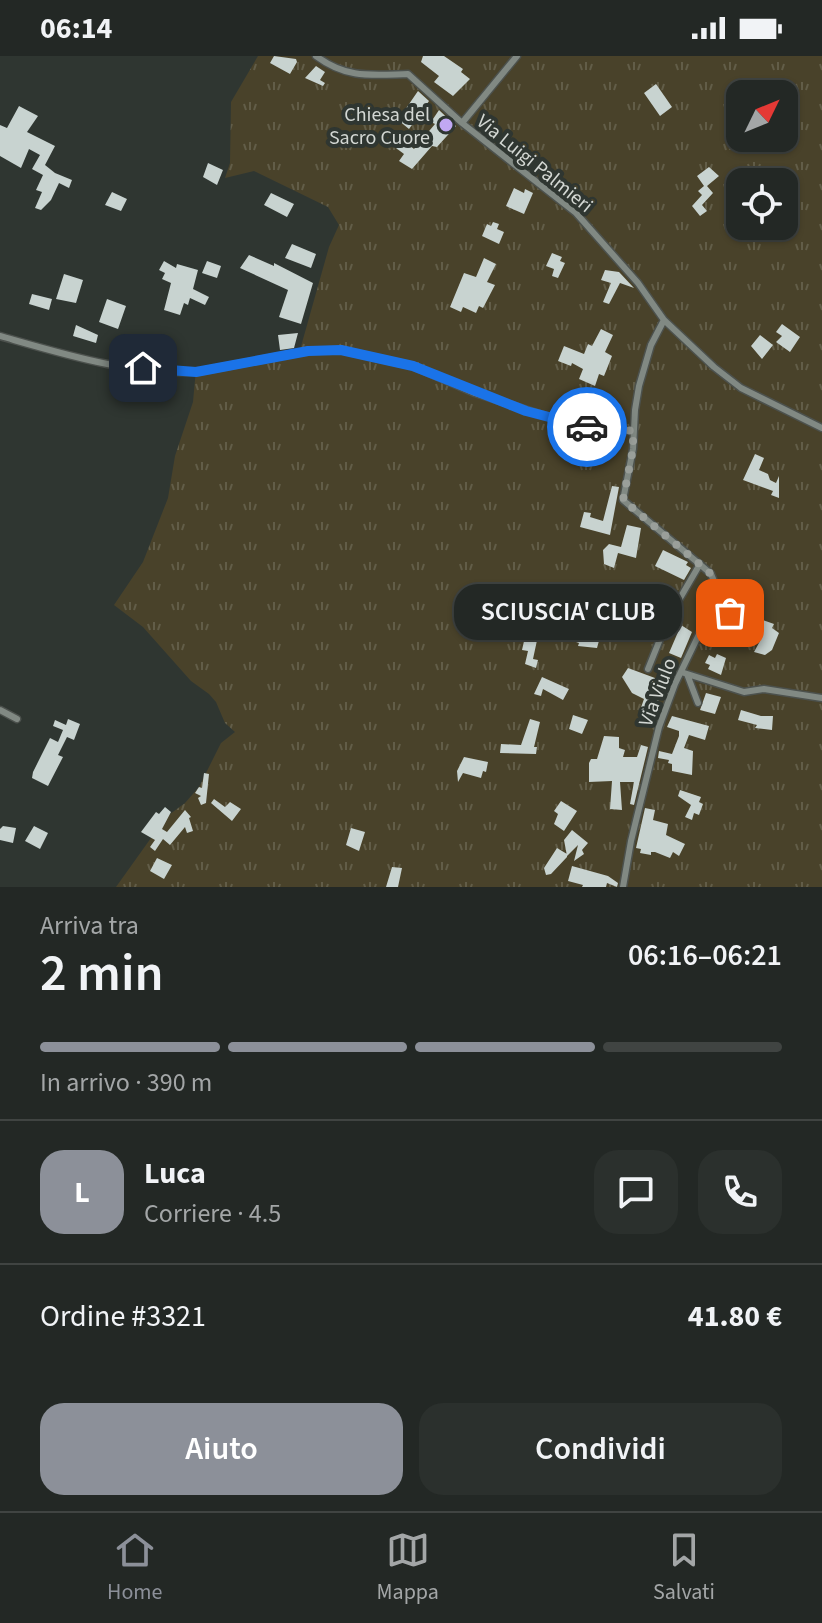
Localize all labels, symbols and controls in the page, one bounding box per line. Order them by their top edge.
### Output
text: 06:14 [40,7,112,50]
north arrow [726,80,798,152]
map controls [726,80,798,240]
place label: Chiesa del Sacro Cuore [329,101,430,152]
street label: Via Luigi Palmieri [470,108,599,220]
marker: Chiesa del Sacro Cuore [437,116,455,134]
button: locate [726,168,798,240]
pin [109,334,177,402]
icon: home [121,346,165,390]
courier [547,387,627,467]
icon: car [565,405,609,449]
pin [696,579,764,647]
callout: SCIUSCIA' CLUB [454,585,682,641]
icon: bag [708,591,752,635]
text: SCIUSCIA' CLUB [481,593,655,630]
street label: Via Viulo [632,654,684,731]
text: Arriva tra [40,907,139,944]
text: 06:16–06:21 [628,934,782,977]
text: 2 min [40,937,164,1011]
text: In arrivo · 390 m [40,1064,212,1101]
button: chat [594,1150,678,1234]
button: phone [698,1150,782,1234]
text: Luca [144,1152,206,1195]
text: L [74,1171,90,1214]
text: Corriere · 4.5 [144,1195,281,1232]
text: Ordine #3321 [40,1295,206,1338]
text: 41.80 € [688,1295,782,1338]
button: Aiuto [40,1403,403,1495]
button: Condividi [419,1403,782,1495]
tab: Home [107,1528,162,1608]
tab: Mappa [377,1528,439,1608]
tab: Salvati [653,1528,715,1608]

